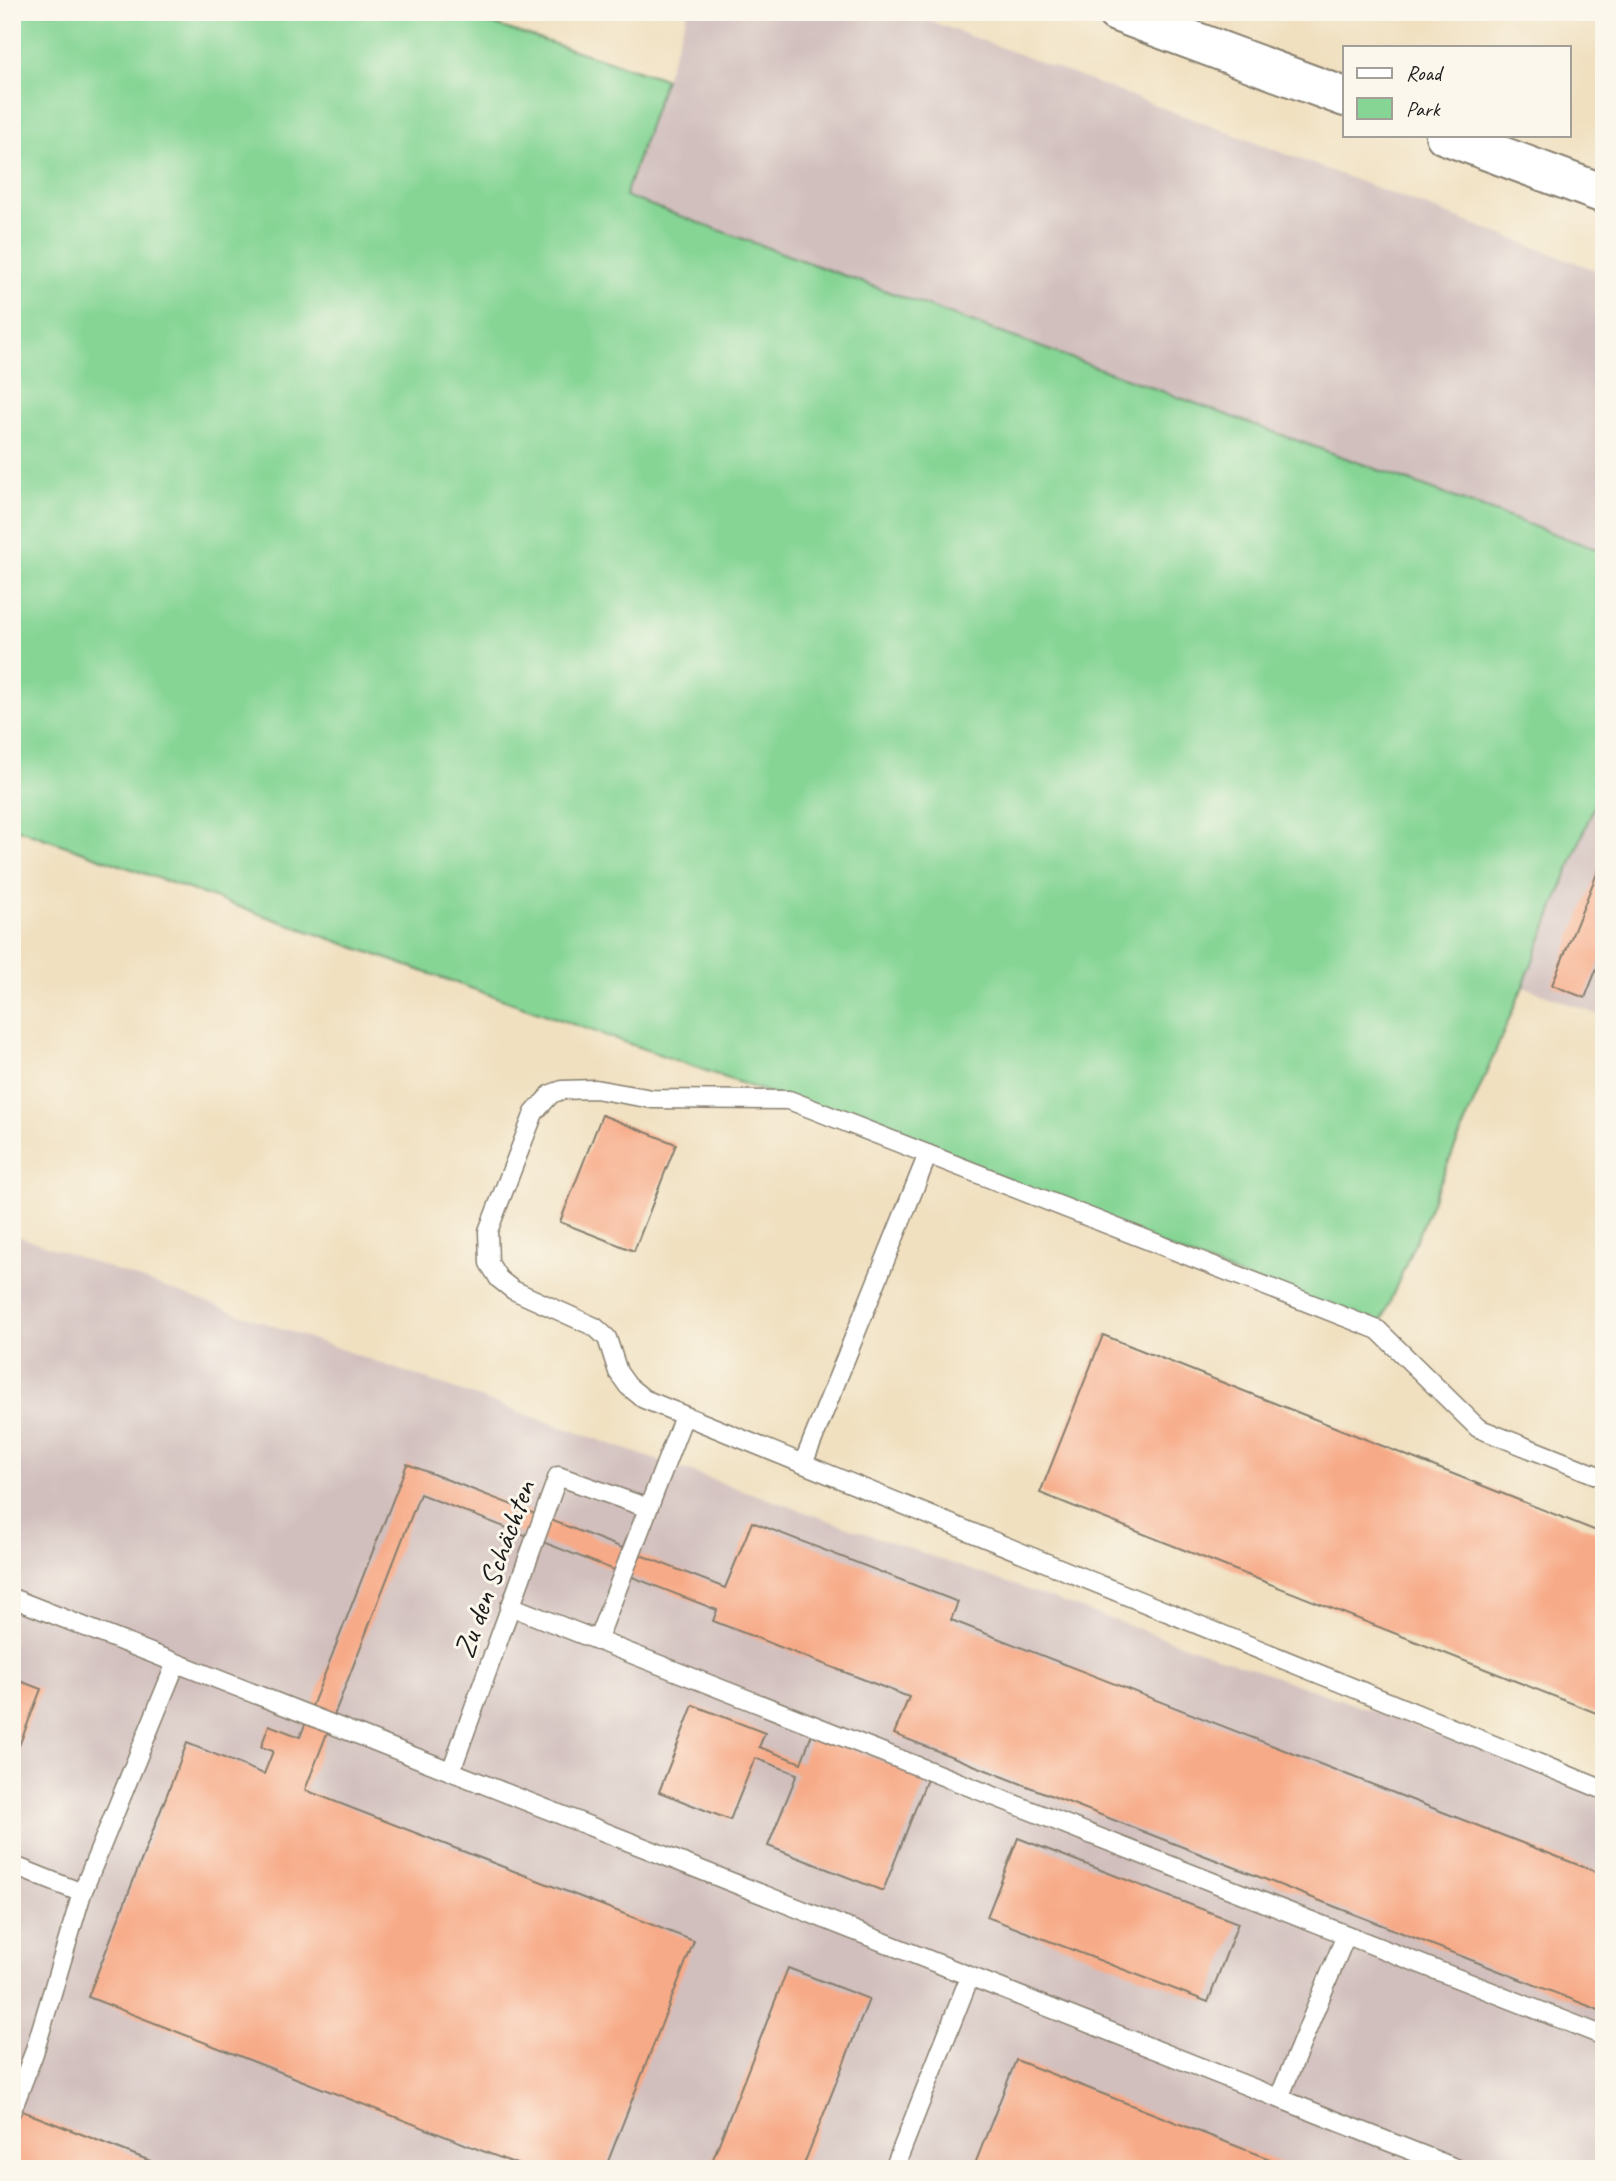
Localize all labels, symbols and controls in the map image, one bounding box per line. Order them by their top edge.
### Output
legend [1343,46,1570,136]
text: Road [1406,60,1445,86]
text: Park [1406,96,1441,122]
street label: Zu den Schächten [444,1474,544,1663]

